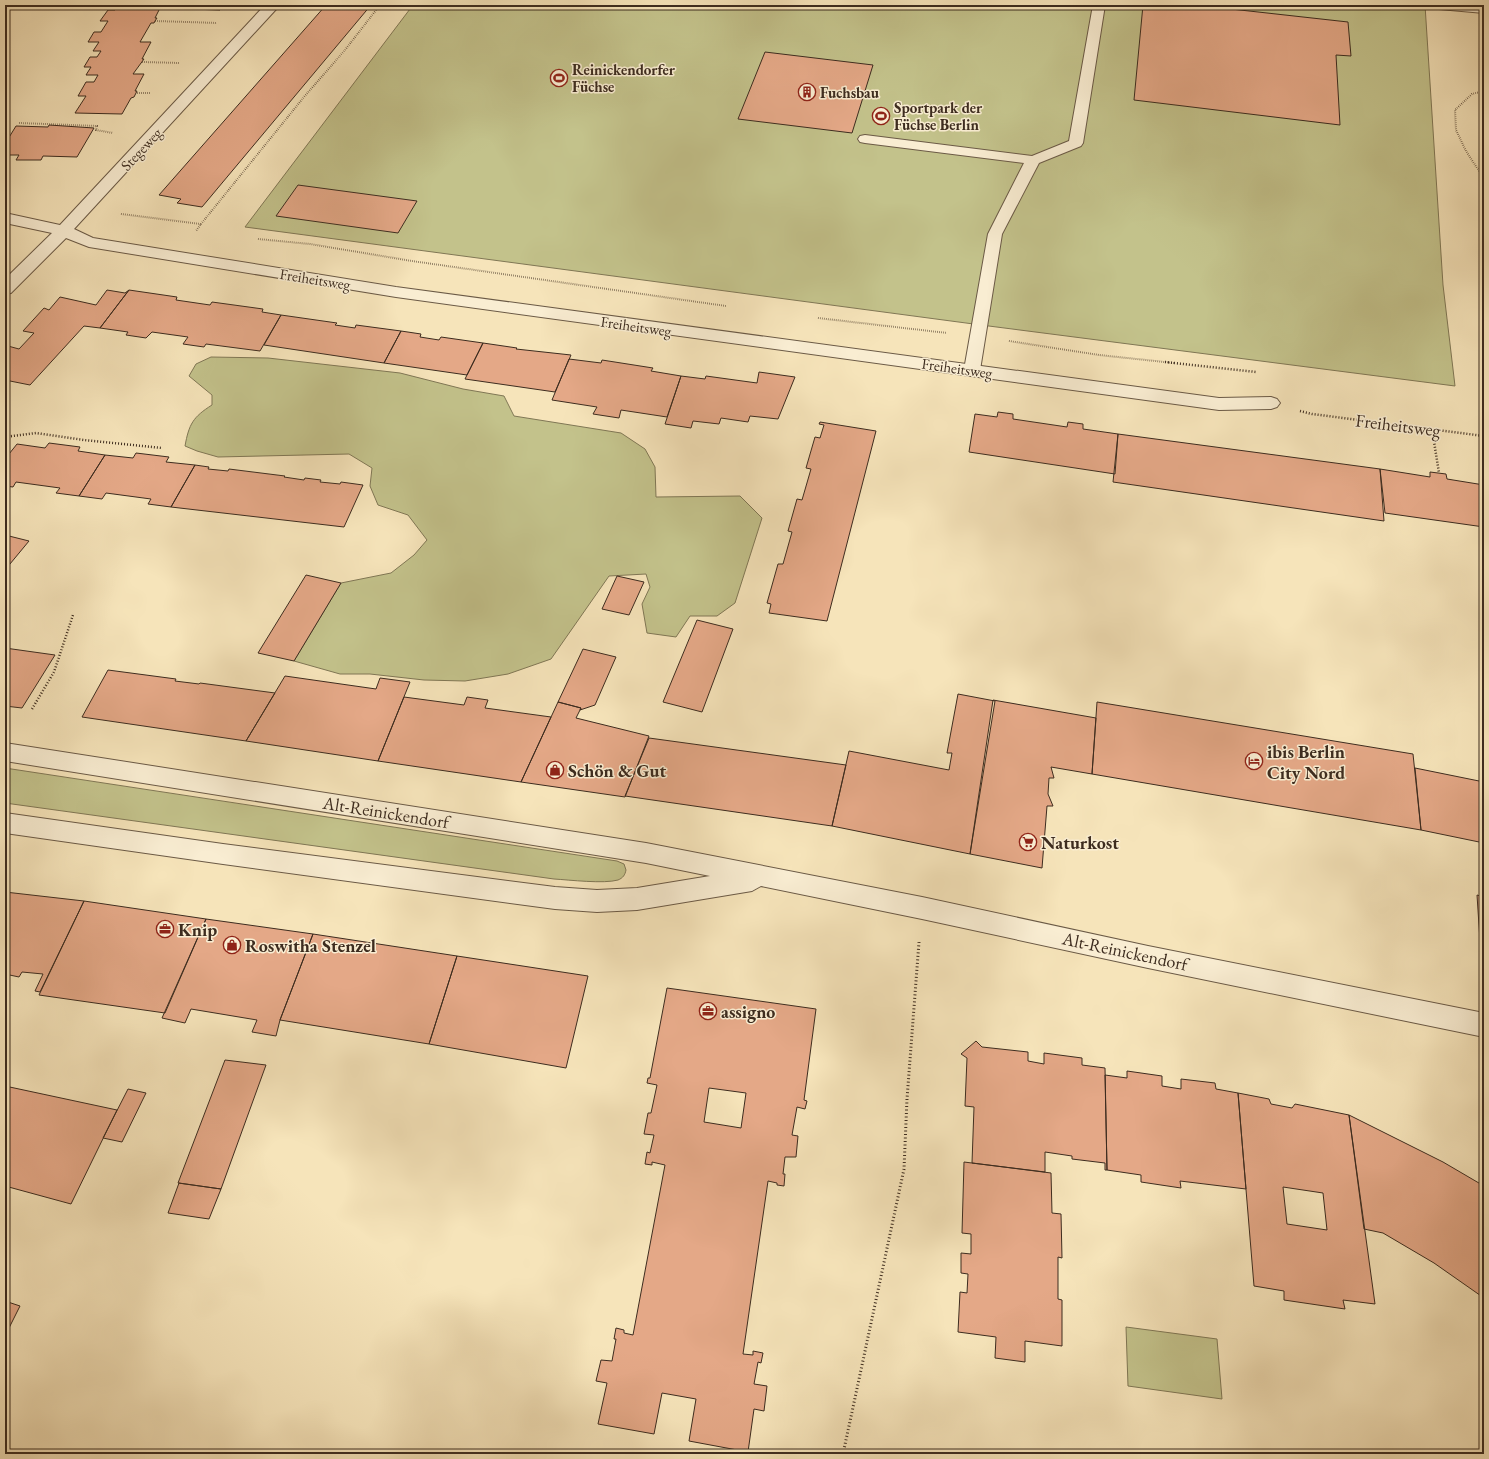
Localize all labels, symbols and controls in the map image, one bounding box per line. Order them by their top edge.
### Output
place label: Reinickendorfer Füchse [572,60,676,96]
sports icon: Reinickendorfer Füchse [549,68,569,88]
building icon: Fuchsbau [797,82,817,102]
place label: Fuchsbau [820,83,880,102]
place label: Sportpark der Füchse Berlin [894,98,983,134]
sports icon: Sportpark der Füchse Berlin [871,106,891,126]
street label: Stegeweg [116,123,166,175]
street label: Freiheitsweg [278,264,352,294]
street label: Freiheitsweg [599,312,673,340]
street label: Freiheitsweg [920,354,994,382]
street label: Freiheitsweg [1354,408,1442,442]
place label: ibis Berlin City Nord [1267,740,1345,784]
hotel icon: ibis Berlin City Nord [1244,751,1264,771]
place label: Schön & Gut [568,759,666,782]
shop icon: Schön & Gut [545,760,565,780]
street label: Alt-Reinickendorf [320,791,453,834]
place label: Naturkost [1041,831,1119,854]
supermarket icon: Naturkost [1018,832,1038,852]
place label: Knip [178,918,217,941]
office icon: Knip [155,919,175,939]
street label: Alt-Reinickendorf [1059,926,1192,976]
place label: Roswitha Stenzel [245,934,376,957]
shop icon: Roswitha Stenzel [222,935,242,955]
place label: assigno [721,1000,775,1023]
office icon: assigno [698,1001,718,1021]

